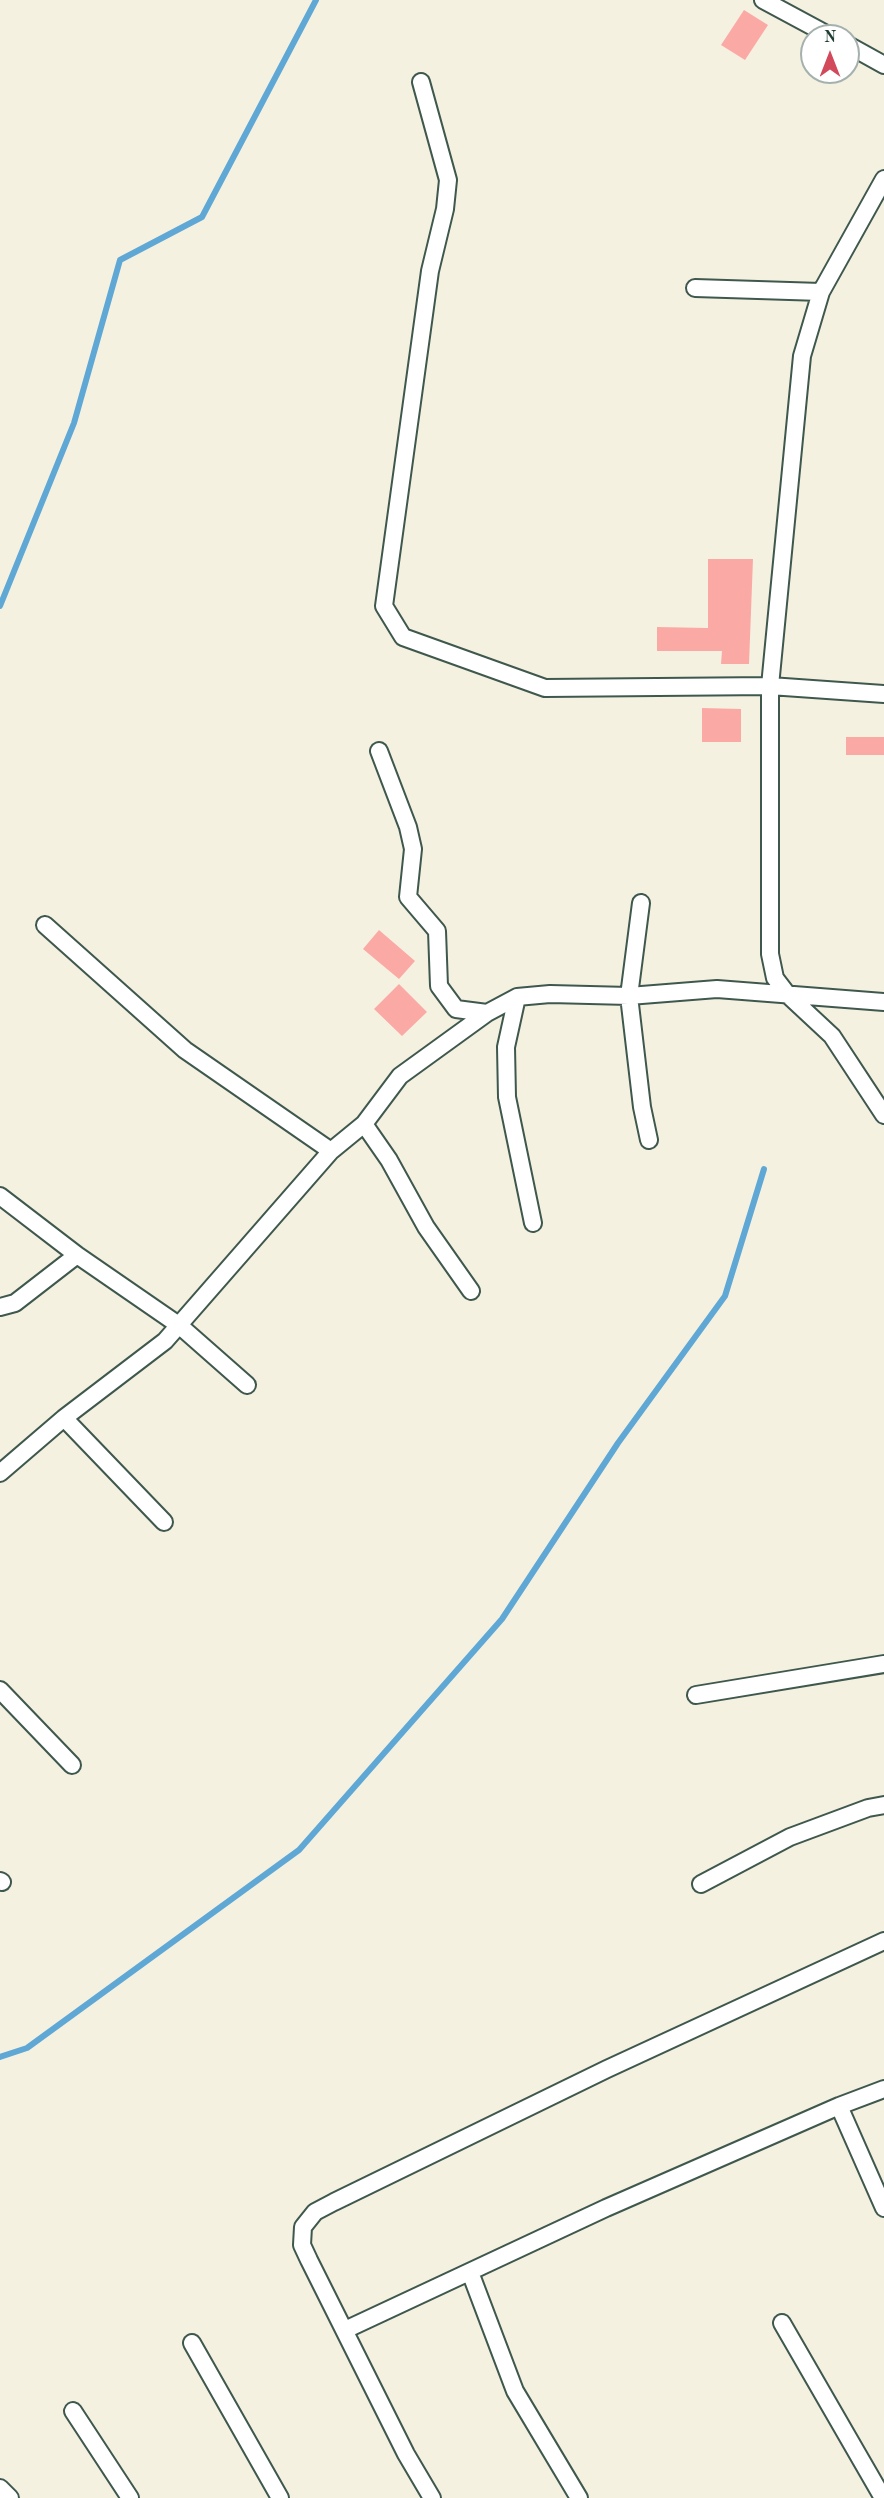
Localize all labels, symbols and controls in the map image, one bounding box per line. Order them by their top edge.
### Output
north arrow [800,24,860,84]
text: N [824,30,836,46]

